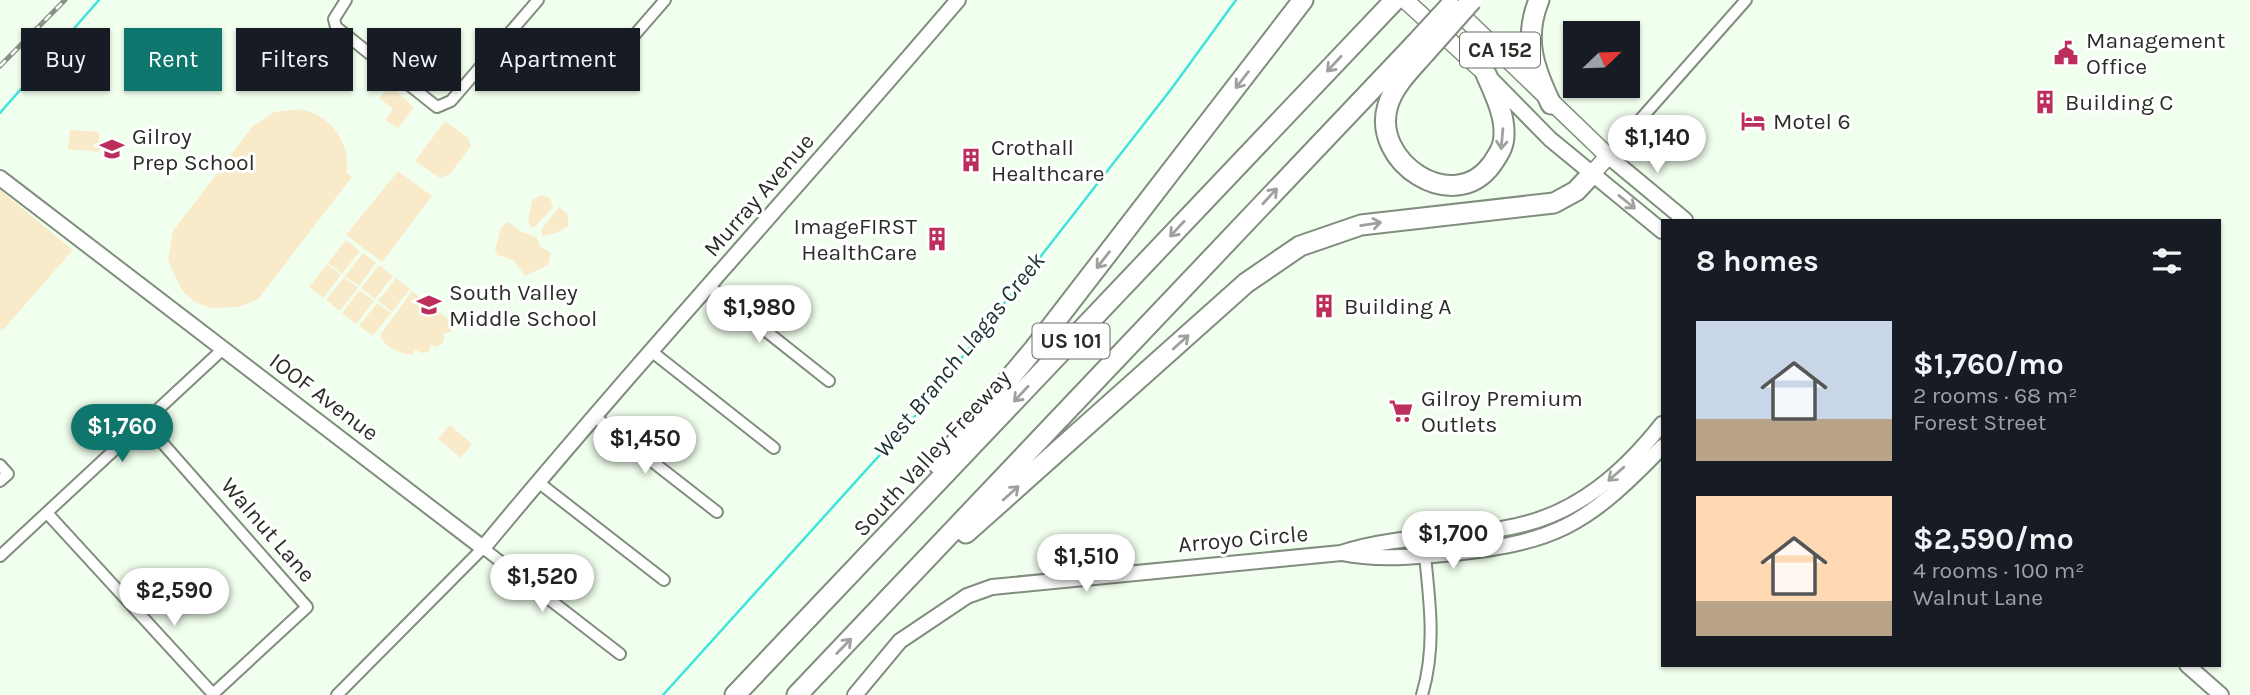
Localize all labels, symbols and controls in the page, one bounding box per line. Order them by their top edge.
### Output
north arrow [1563,21,1640,98]
map controls [1563,21,1640,98]
place label: Management Office [2086,27,2226,80]
chip: Buy [21,28,110,91]
chip: Rent [124,28,222,91]
chip: Filters [236,28,353,91]
chip: New [367,28,461,91]
chip: Apartment [475,28,640,91]
road number: CA 152 [1460,32,1540,68]
public building icon: Management Office [2052,39,2080,67]
one-way arrow [1325,55,1342,72]
one-way arrow [1234,70,1249,89]
building icon: Building C [2031,88,2059,116]
place label: Building C [2065,89,2173,116]
hotel icon: Motel 6 [1739,107,1767,135]
place label: Motel 6 [1773,108,1851,135]
pin: $1,140 [1600,116,1714,175]
place label: Gilroy Prep School [132,123,255,176]
text: $1,140 [1624,124,1690,151]
one-way arrow [1495,127,1508,150]
street label: Murray Avenue [698,128,820,262]
place label: Crothall Healthcare [991,134,1104,187]
school or university icon: Gilroy Prep School [98,135,126,163]
building icon: Crothall Healthcare [957,146,985,174]
one-way arrow [1261,188,1278,205]
one-way arrow [1618,195,1636,210]
place label: ImageFIRST HealthCare [794,213,917,266]
one-way arrow [1359,217,1381,230]
one-way arrow [1169,221,1186,238]
building icon: ImageFIRST HealthCare [923,225,951,253]
icon: filters [2148,242,2186,280]
text: 8 homes [1696,243,1819,279]
water label: West Branch Llagas Creek [868,246,1051,463]
one-way arrow [1095,250,1110,269]
place label: South Valley Middle School [449,279,598,332]
pin: $1,980 [702,286,816,345]
school or university icon: South Valley Middle School [415,291,443,319]
building icon: Building A [1310,292,1338,320]
place label: Building A [1344,293,1452,320]
text: $1,980 [722,294,796,321]
road number: US 101 [1032,324,1110,358]
one-way arrow [1172,333,1189,350]
text: $1,760/mo [1913,346,2064,382]
street label: IOOF Avenue [264,347,384,447]
icon: home [1752,349,1836,433]
street label: South Valley Freeway [848,364,1016,542]
text: 2 rooms · 68 m² [1913,382,2077,409]
place label: Gilroy Premium Outlets [1421,385,1583,438]
one-way arrow [1012,386,1029,403]
supermarket icon: Gilroy Premium Outlets [1387,397,1415,425]
pin: $1,760 [65,405,179,464]
text: Forest Street [1913,409,2046,436]
text: $1,760 [87,413,157,440]
pin: $1,450 [588,416,702,476]
text: $1,450 [609,425,681,452]
one-way arrow [1607,466,1625,482]
street label: Walnut Lane [215,472,321,588]
one-way arrow [1002,485,1020,501]
pin: $1,700 [1396,512,1510,571]
street label: Arroyo Circle [1177,520,1309,558]
text: $1,700 [1418,520,1488,547]
text: $2,590/mo [1913,521,2074,557]
icon: home [1752,524,1836,608]
pin: $1,510 [1029,534,1143,594]
text: $1,510 [1053,543,1119,570]
pin: $1,520 [485,554,599,614]
text: 4 rooms · 100 m² [1913,557,2085,584]
text: $1,520 [506,563,578,590]
pin: $2,590 [117,568,231,628]
text: $2,590 [135,577,213,604]
text: Walnut Lane [1913,584,2043,611]
one-way arrow [835,637,852,654]

